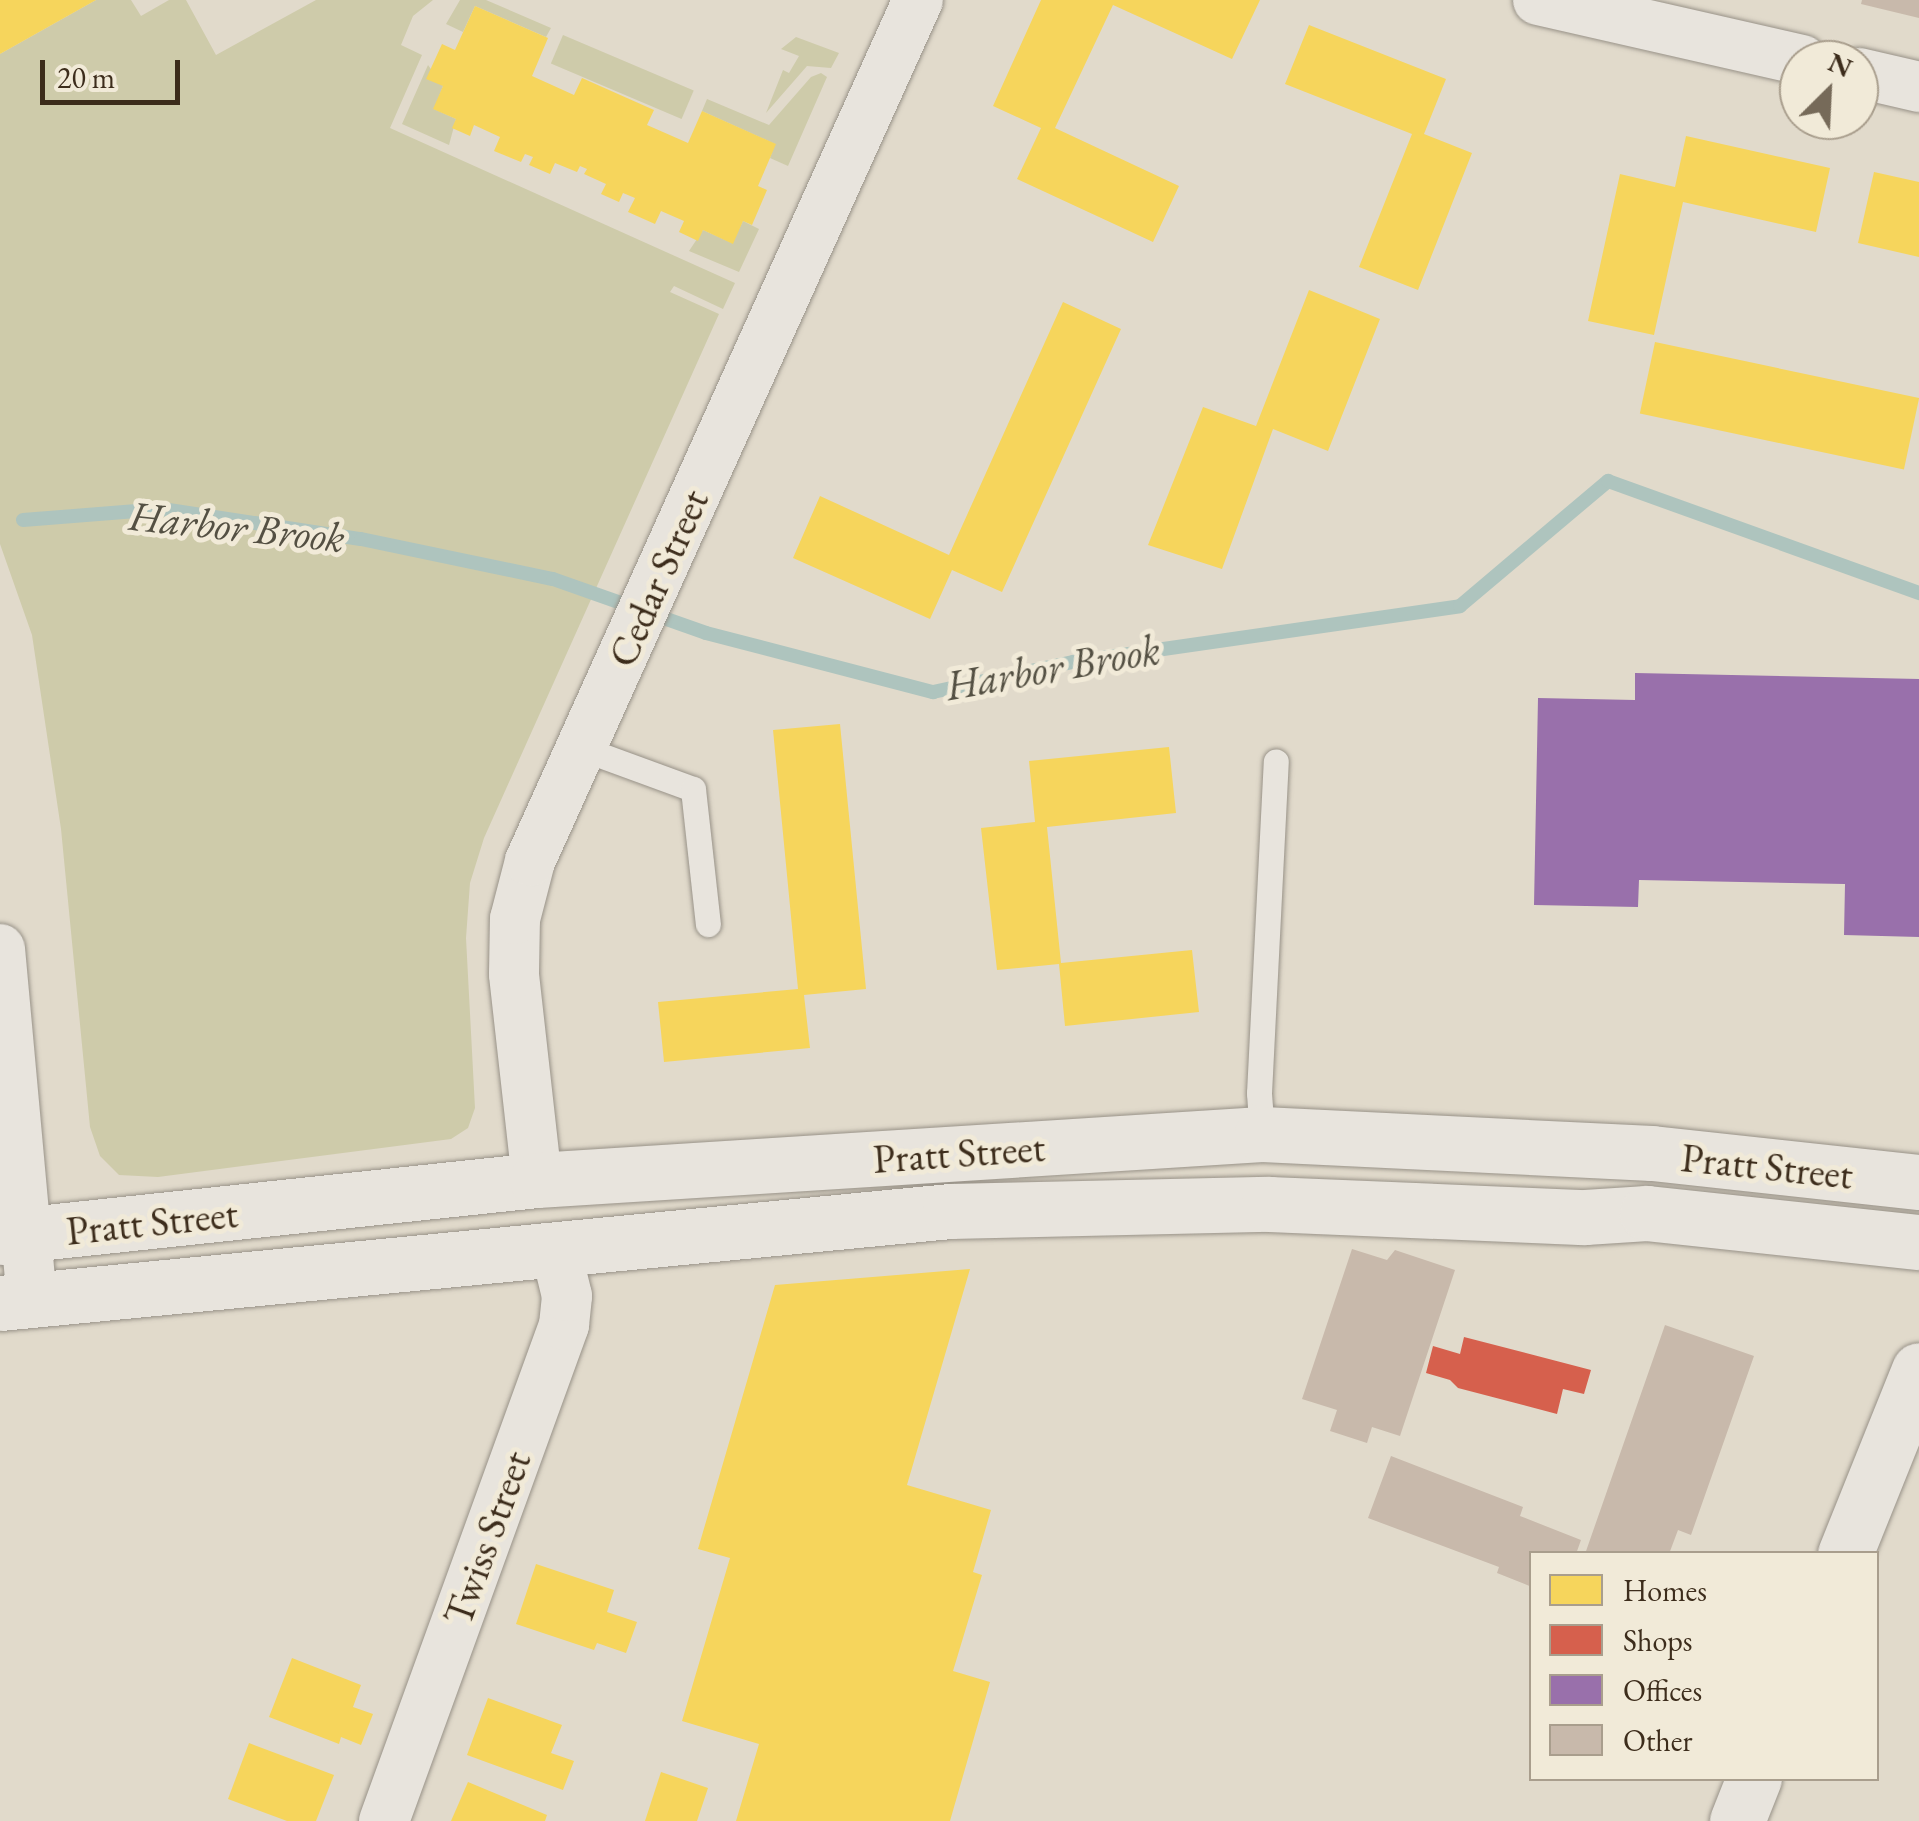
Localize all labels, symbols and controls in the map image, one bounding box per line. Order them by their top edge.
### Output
scale bar [45,40,185,102]
north arrow [1779,40,1879,140]
text: N [1823,43,1858,85]
text: 20 m [57,58,115,97]
street label: Cedar Street [598,482,718,674]
water label: Harbor Brook [127,491,347,563]
water label: Harbor Brook [942,624,1164,712]
street label: Pratt Street [871,1123,1047,1183]
street label: Pratt Street [1679,1133,1855,1199]
street label: Pratt Street [64,1189,240,1255]
street label: Twiss Street [433,1444,541,1632]
legend [1529,1551,1879,1781]
text: Homes [1623,1571,1707,1610]
text: Shops [1623,1621,1693,1660]
text: Offices [1623,1671,1702,1710]
text: Other [1623,1721,1692,1760]

